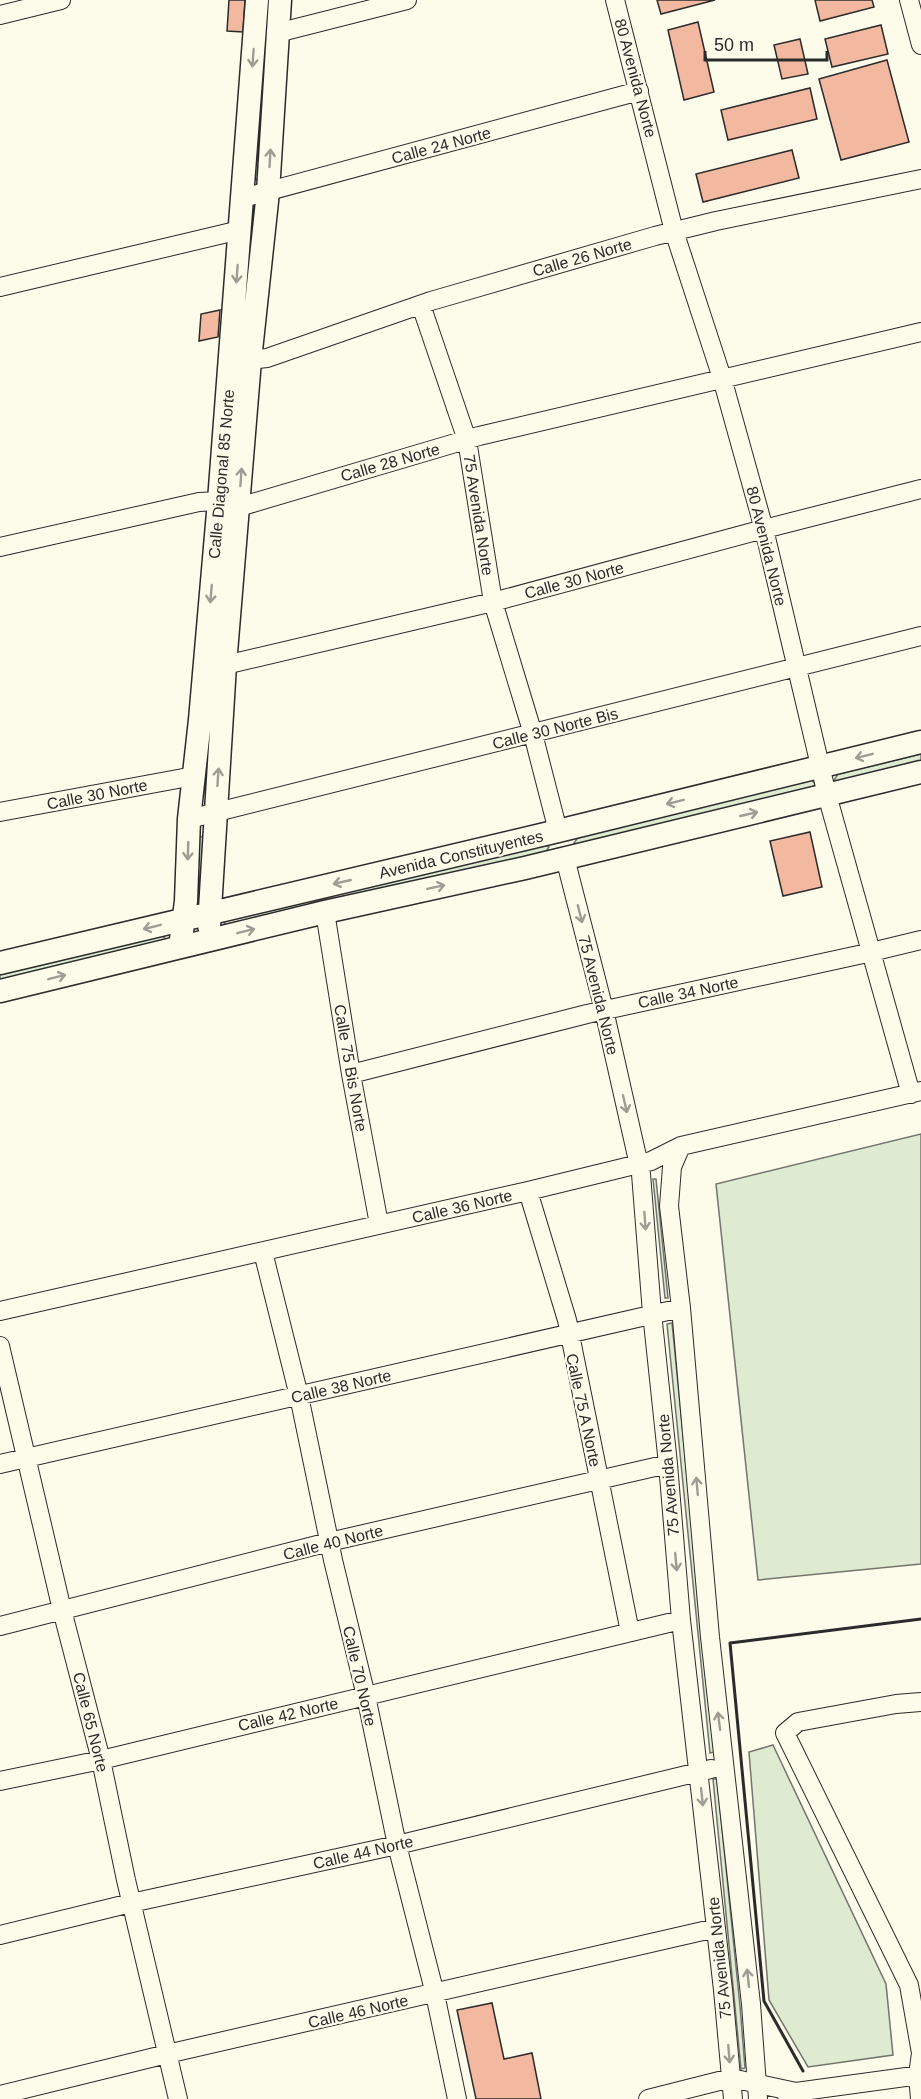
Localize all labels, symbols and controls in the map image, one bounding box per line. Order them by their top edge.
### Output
street label: 80 Avenida Norte [611,17,660,140]
scale bar [705,24,826,62]
text: 50 m [714,35,754,55]
one-way arrow [247,48,258,68]
street label: Calle 24 Norte [390,124,493,167]
one-way arrow [264,148,275,168]
street label: Calle 26 Norte [531,235,634,280]
one-way arrow [231,263,242,283]
street label: Calle Diagonal 85 Norte [206,389,237,559]
street label: Calle 28 Norte [339,440,442,485]
street label: 75 Avenida Norte [461,453,496,577]
one-way arrow [236,468,247,488]
street label: 80 Avenida Norte [743,485,790,608]
street label: Calle 30 Norte [523,559,626,602]
one-way arrow [205,583,216,603]
street label: Calle 30 Norte Bis [491,705,620,752]
one-way arrow [855,751,874,763]
one-way arrow [213,767,224,787]
street label: Calle 30 Norte [45,776,149,813]
one-way arrow [666,797,685,809]
one-way arrow [739,807,758,819]
street label: Avenida Constituyentes [377,827,545,882]
one-way arrow [182,840,193,860]
one-way arrow [333,877,352,889]
one-way arrow [427,881,446,893]
one-way arrow [574,904,586,923]
one-way arrow [143,922,162,934]
one-way arrow [236,924,255,936]
street label: 75 Avenida Norte [575,934,622,1057]
one-way arrow [47,970,66,982]
street label: Calle 34 Norte [636,974,740,1011]
street label: Calle 75 Bis Norte [331,1003,370,1133]
one-way arrow [620,1094,631,1113]
street label: Calle 36 Norte [410,1187,514,1226]
one-way arrow [640,1211,651,1231]
street label: Calle 75 A Norte [563,1352,604,1469]
street label: Calle 38 Norte [289,1367,393,1406]
street label: 75 Avenida Norte [655,1413,682,1537]
one-way arrow [691,1476,702,1496]
street label: Calle 40 Norte [281,1522,385,1563]
one-way arrow [671,1551,682,1571]
street label: Calle 70 Norte [340,1624,379,1728]
street label: Calle 65 Norte [70,1670,111,1774]
street label: Calle 42 Norte [236,1695,340,1734]
one-way arrow [714,1712,725,1732]
one-way arrow [697,1787,708,1807]
street label: Calle 44 Norte [311,1833,415,1872]
street label: 75 Avenida Norte [705,1896,734,2020]
one-way arrow [742,1968,753,1988]
street label: Calle 46 Norte [306,1992,410,2031]
one-way arrow [724,2043,735,2063]

